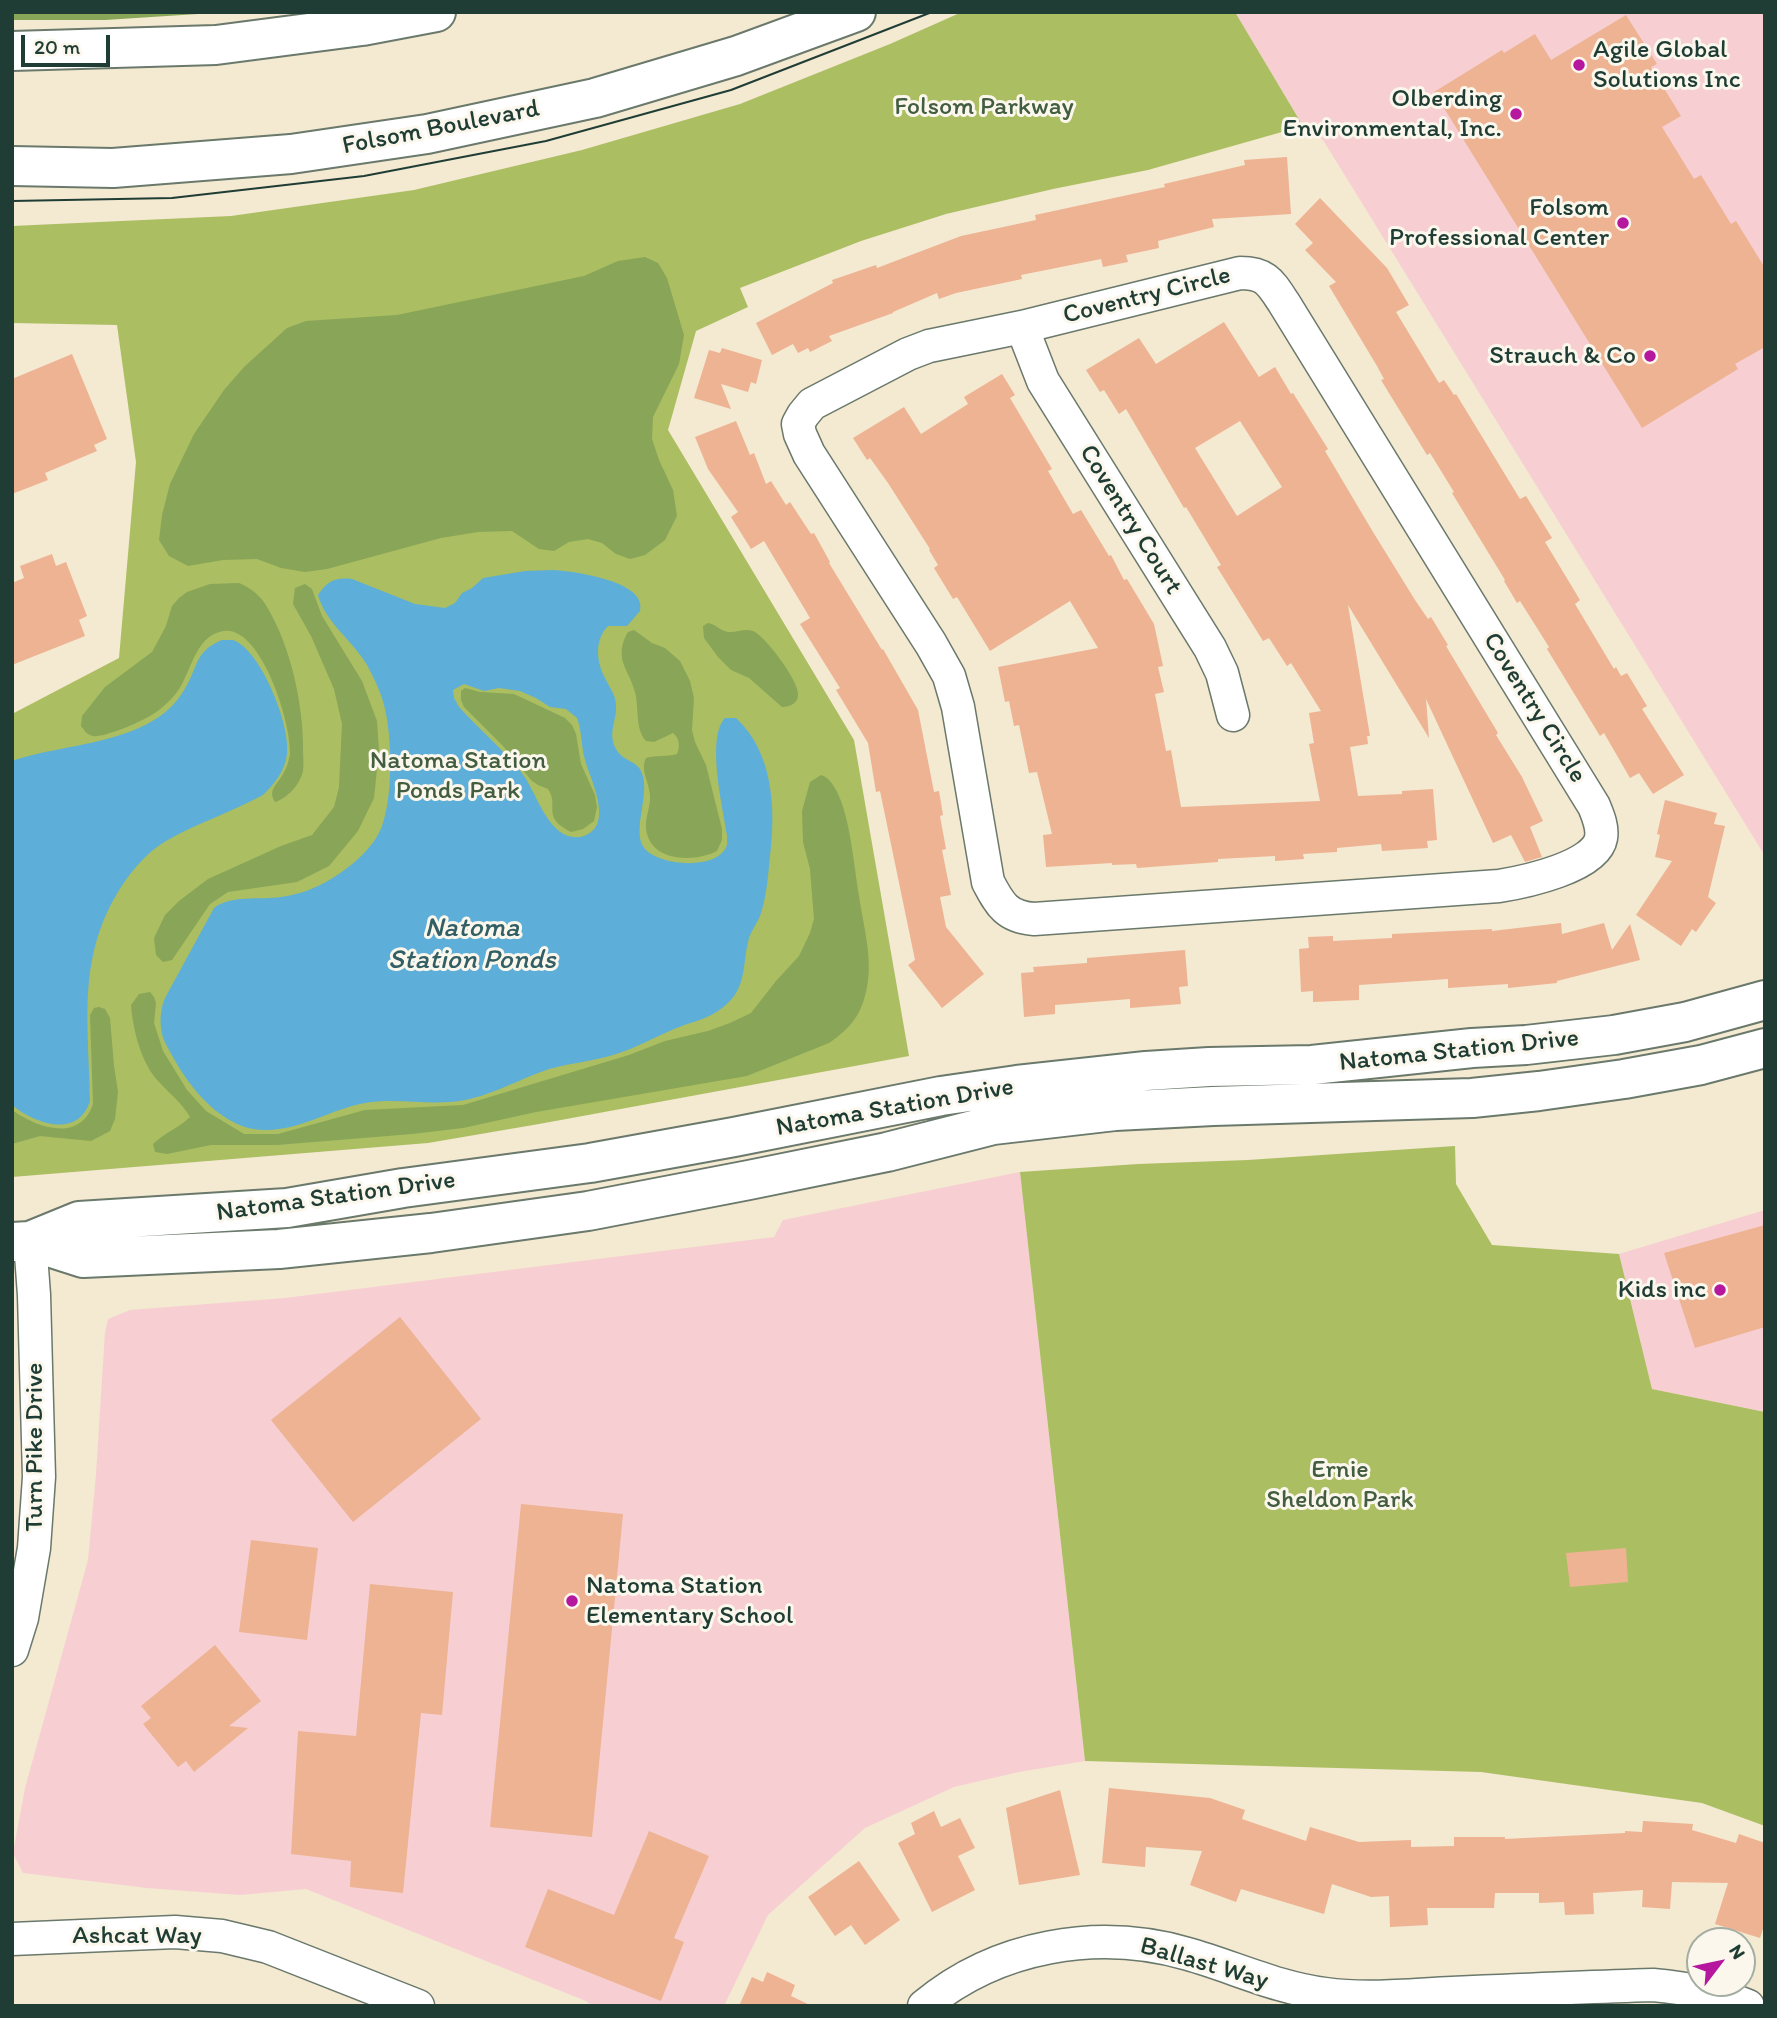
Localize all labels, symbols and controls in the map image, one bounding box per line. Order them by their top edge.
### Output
scale bar [24,21,114,65]
text: 20 m [34,34,80,59]
place label: Agile Global Solutions Inc [1593,34,1740,96]
marker: Agile Global Solutions Inc [1571,57,1587,73]
place label: Olberding Environmental, Inc. [1283,83,1502,144]
park label: Folsom Parkway [894,91,1074,123]
street label: Folsom Boulevard [340,94,542,162]
marker: Olberding Environmental, Inc. [1508,106,1524,122]
place label: Folsom Professional Center [1389,192,1609,254]
marker: Folsom Professional Center [1615,215,1631,231]
street label: Coventry Circle [1060,260,1234,332]
place label: Strauch & Co [1489,340,1636,372]
marker: Strauch & Co [1642,348,1658,364]
street label: Coventry Court [1072,439,1188,601]
street label: Coventry Circle [1475,627,1593,789]
park label: Natoma Station Ponds Park [370,745,546,806]
water label: Natoma Station Ponds [388,912,556,978]
street label: Natoma Station Drive [1338,1023,1580,1079]
street label: Natoma Station Drive [774,1072,1016,1144]
street label: Natoma Station Drive [215,1165,457,1229]
place label: Kids inc [1618,1274,1706,1306]
marker: Kids inc [1712,1282,1728,1298]
street label: Turn Pike Drive [19,1363,51,1531]
park label: Ernie Sheldon Park [1266,1454,1414,1516]
place label: Natoma Station Elementary School [586,1570,793,1632]
marker: Natoma Station Elementary School [564,1593,580,1609]
street label: Ashcat Way [72,1920,202,1952]
north arrow [1686,1927,1756,1997]
street label: Ballast Way [1136,1931,1272,1997]
text: N [1724,1940,1751,1963]

